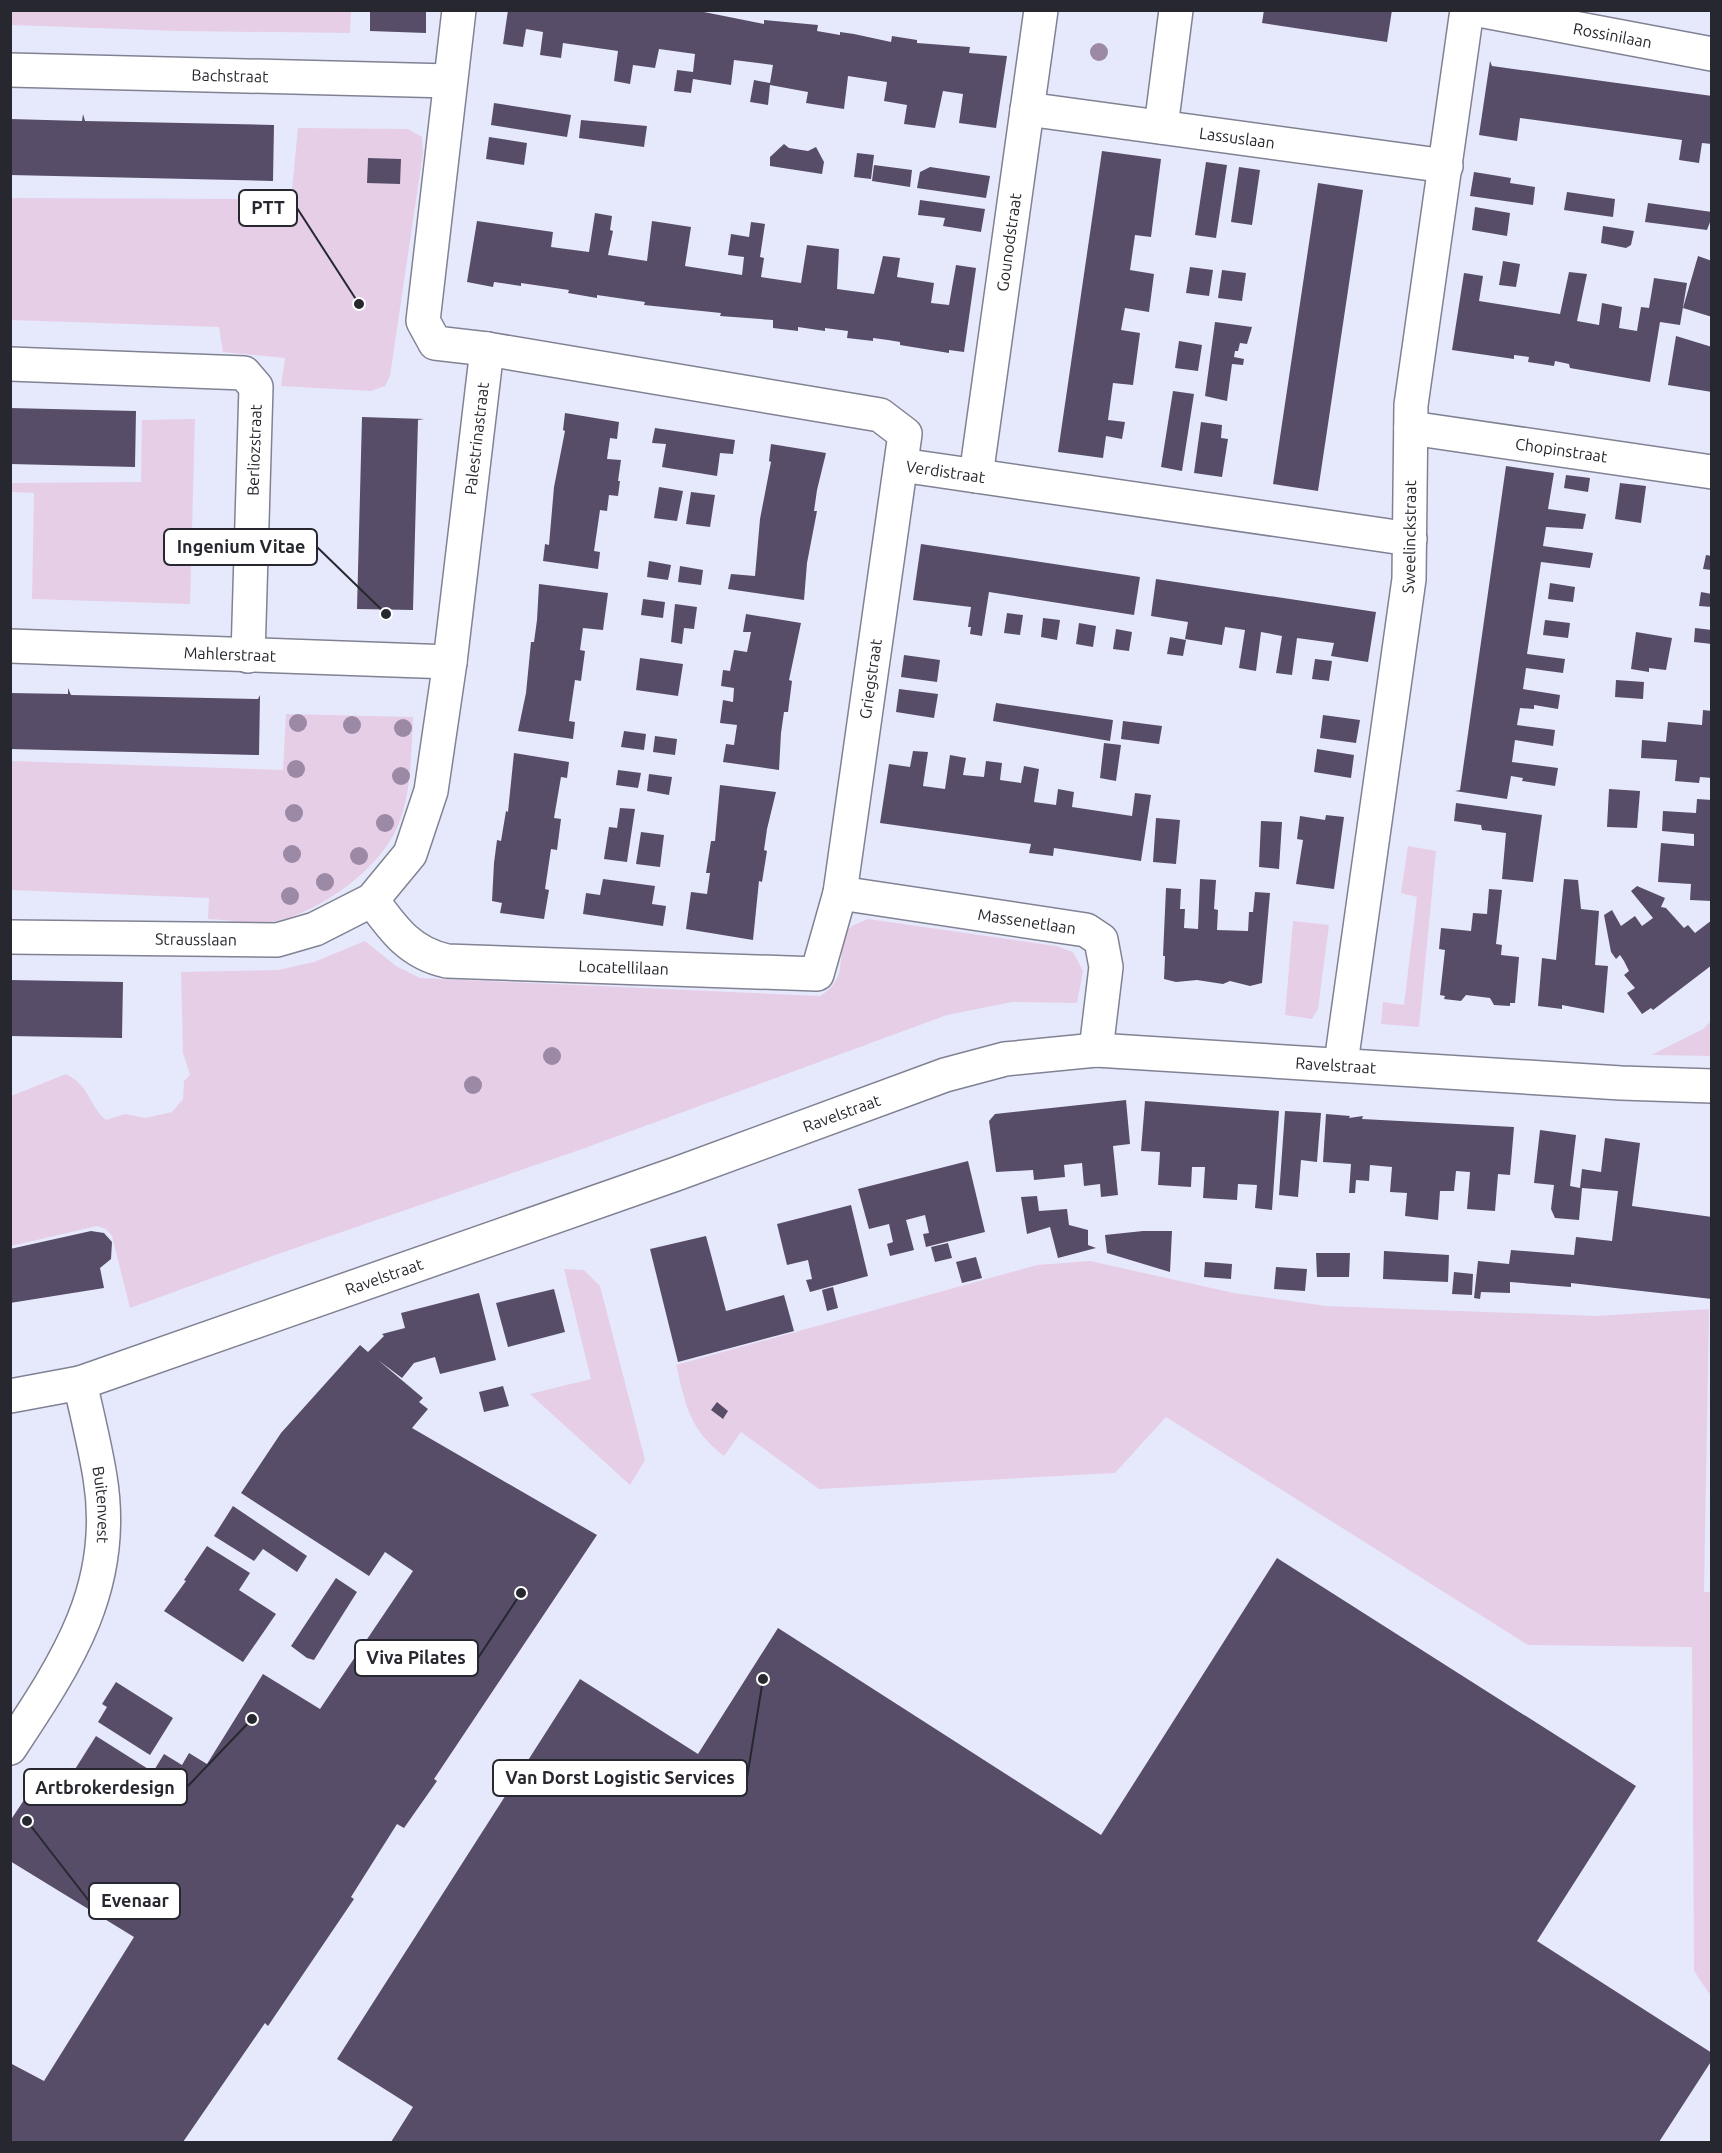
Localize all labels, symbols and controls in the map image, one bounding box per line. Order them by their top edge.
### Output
street label: Rossinilaan [1572,19,1654,52]
street label: Bachstraat [191,66,269,85]
street label: Lassuslaan [1198,124,1276,152]
callout: PTT [239,190,297,226]
street label: Gounodstraat [993,191,1024,293]
text: PTT [251,197,285,217]
street label: Palestrinastraat [461,380,492,496]
street label: Berliozstraat [243,403,265,496]
street label: Chopinstraat [1514,434,1609,466]
street label: Verdistraat [905,457,987,486]
street label: Sweelinckstraat [1398,479,1419,595]
callout: Ingenium Vitae [164,529,317,565]
text: Ingenium Vitae [177,536,305,556]
street label: Griegstraat [856,637,885,720]
street label: Mahlerstraat [183,643,277,665]
street label: Massenetlaan [977,905,1077,937]
street label: Strausslaan [155,930,237,949]
street label: Locatellilaan [578,957,669,978]
street label: Ravelstraat [1295,1054,1377,1077]
street label: Ravelstraat [800,1090,883,1136]
street label: Ravelstraat [343,1254,426,1298]
street label: Buitenvest [89,1465,113,1545]
callout: Viva Pilates [355,1640,478,1676]
text: Viva Pilates [366,1647,466,1667]
callout: Van Dorst Logistic Services [493,1760,747,1796]
text: Van Dorst Logistic Services [505,1767,735,1787]
callout: Artbrokerdesign [24,1769,187,1805]
text: Artbrokerdesign [35,1777,175,1797]
callout: Evenaar [89,1883,180,1919]
text: Evenaar [101,1890,170,1910]

